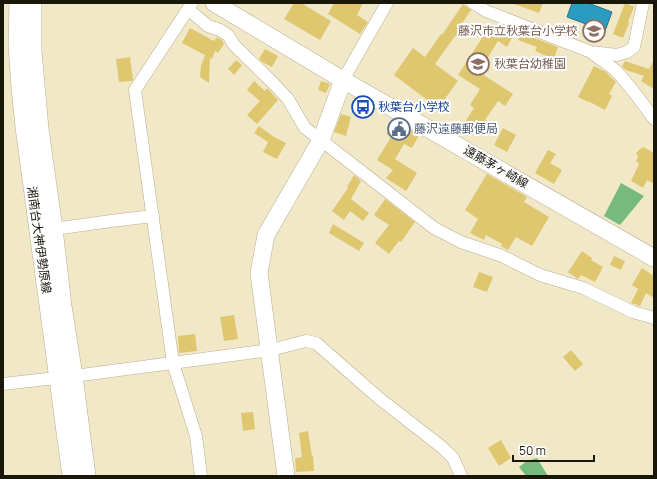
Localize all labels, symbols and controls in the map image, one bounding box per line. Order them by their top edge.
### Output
school or university icon: 藤沢市立秋葉台小学校 [581,18,607,44]
place label: 藤沢市立秋葉台小学校 [458,22,578,39]
school or university icon: 秋葉台幼稚園 [465,51,491,77]
place label: 秋葉台幼稚園 [494,55,566,72]
bus stop icon: 秋葉台小学校 [350,94,376,120]
place label: 秋葉台小学校 [378,98,450,115]
public building icon: 藤沢遠藤郵便局 [386,116,412,142]
place label: 藤沢遠藤郵便局 [414,120,498,137]
street label: 遠藤茅ヶ崎線 [461,141,532,192]
street label: 湘南台大神伊勢原線 [24,185,55,295]
scale bar [513,437,594,463]
text: 50 m [519,442,546,459]

